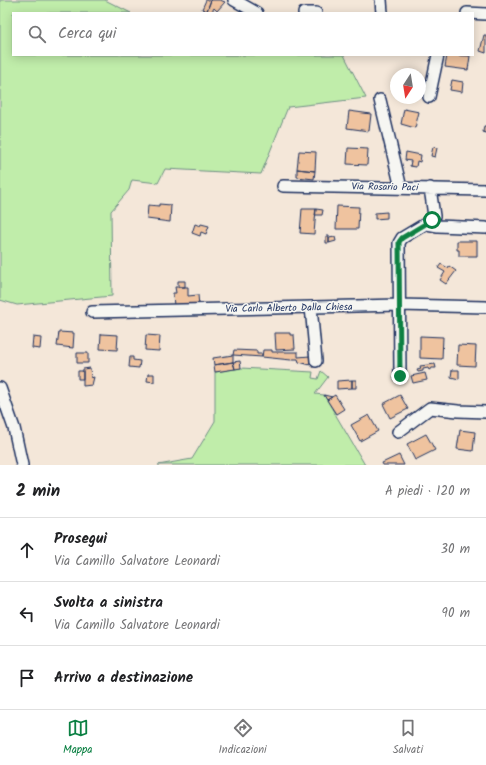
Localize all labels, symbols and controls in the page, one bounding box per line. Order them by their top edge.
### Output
search box [12,12,474,56]
text: Cerca qui [58,22,116,46]
icon: search [26,23,48,45]
north arrow [390,68,426,104]
street label: Via Rosario Paci [351,178,419,196]
route start [423,211,441,229]
street label: Via Carlo Alberto Dalla Chiesa [225,299,353,317]
route end [391,367,409,385]
text: 2 min [16,478,60,505]
text: A piedi · 120 m [385,481,470,502]
text: Prosegui [54,527,107,551]
icon: ahead [16,539,38,561]
text: 30 m [441,539,470,560]
text: Via Camillo Salvatore Leonardi [54,551,220,572]
text: Svolta a sinistra [54,591,163,615]
icon: left [16,603,38,625]
text: 90 m [442,603,470,624]
text: Via Camillo Salvatore Leonardi [54,615,220,636]
text: Arrivo a destinazione [54,666,193,690]
icon: arrive [16,667,38,689]
tab: Mappa [63,717,92,759]
tab: Indicazioni [218,717,267,759]
tab: Salvati [393,717,423,759]

